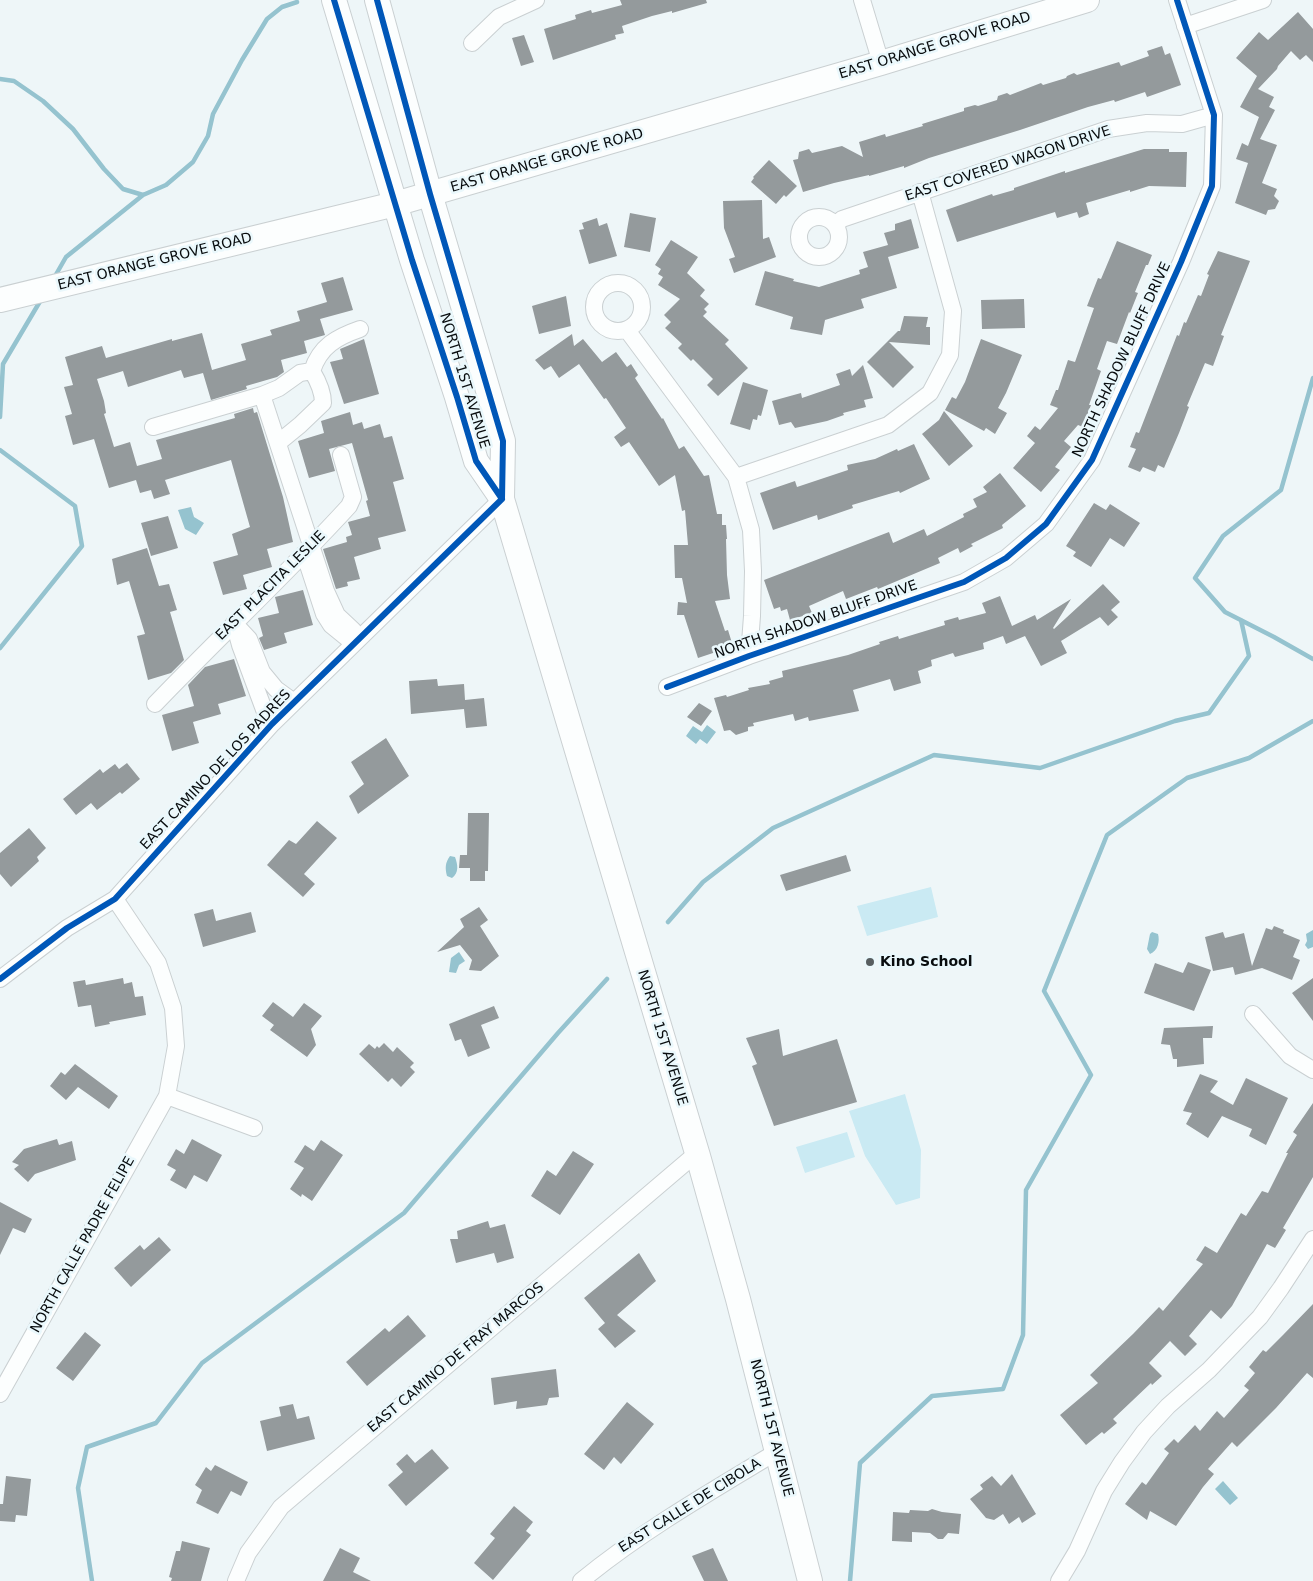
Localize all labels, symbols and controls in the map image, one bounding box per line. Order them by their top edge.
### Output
street label: EAST ORANGE GROVE ROAD [837,9,1033,83]
street label: EAST COVERED WAGON DRIVE [903,123,1113,205]
street label: EAST ORANGE GROVE ROAD [449,125,645,197]
street label: EAST ORANGE GROVE ROAD [56,230,254,294]
street label: NORTH SHADOW BLUFF DRIVE [1069,260,1175,460]
street label: NORTH 1ST AVENUE [435,311,493,451]
street label: EAST PLACITA LESLIE [213,528,329,644]
street label: NORTH SHADOW BLUFF DRIVE [712,577,920,663]
street label: EAST CAMINO DE LOS PADRES [137,686,295,854]
place label: Kino School [880,954,972,970]
marker: Kino School [864,956,876,968]
street label: NORTH 1ST AVENUE [633,968,691,1108]
street label: NORTH CALLE PADRE FELIPE [27,1154,139,1336]
street label: EAST CAMINO DE FRAY MARCOS [364,1279,548,1437]
street label: NORTH 1ST AVENUE [746,1357,796,1499]
street label: EAST CALLE DE CIBOLA [616,1455,764,1557]

